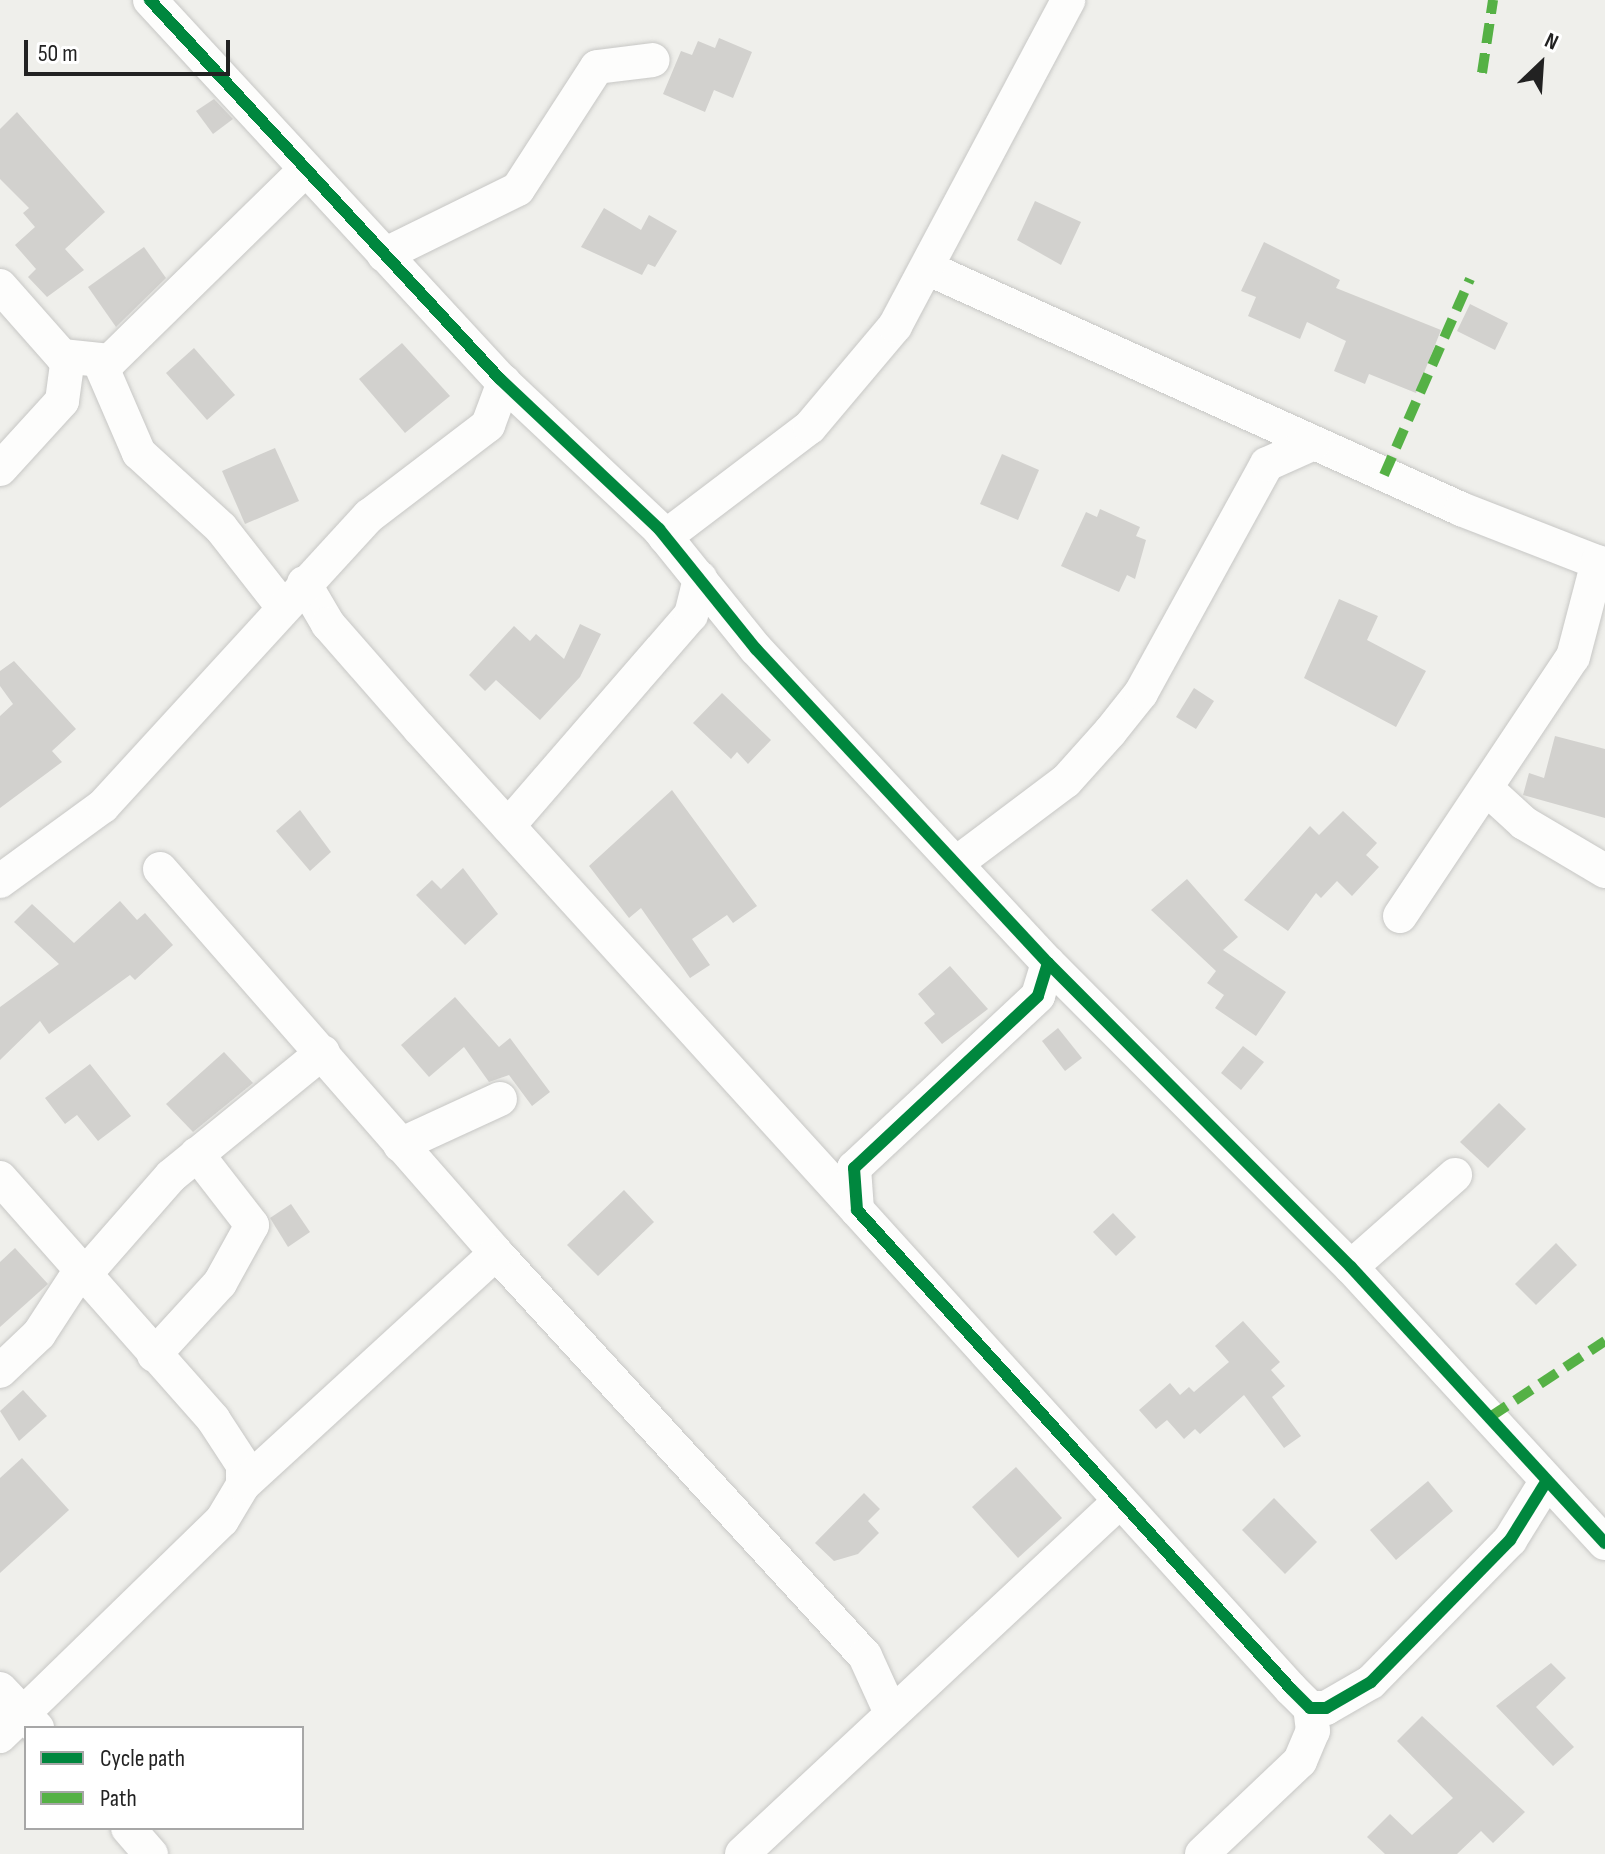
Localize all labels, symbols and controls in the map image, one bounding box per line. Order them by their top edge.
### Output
scale bar [28,24,234,74]
north arrow [1501,24,1581,104]
text: N [1540,27,1562,57]
text: 50 m [38,39,78,68]
legend [24,1726,304,1830]
text: Cycle path [100,1744,185,1773]
text: Path [100,1784,137,1813]

